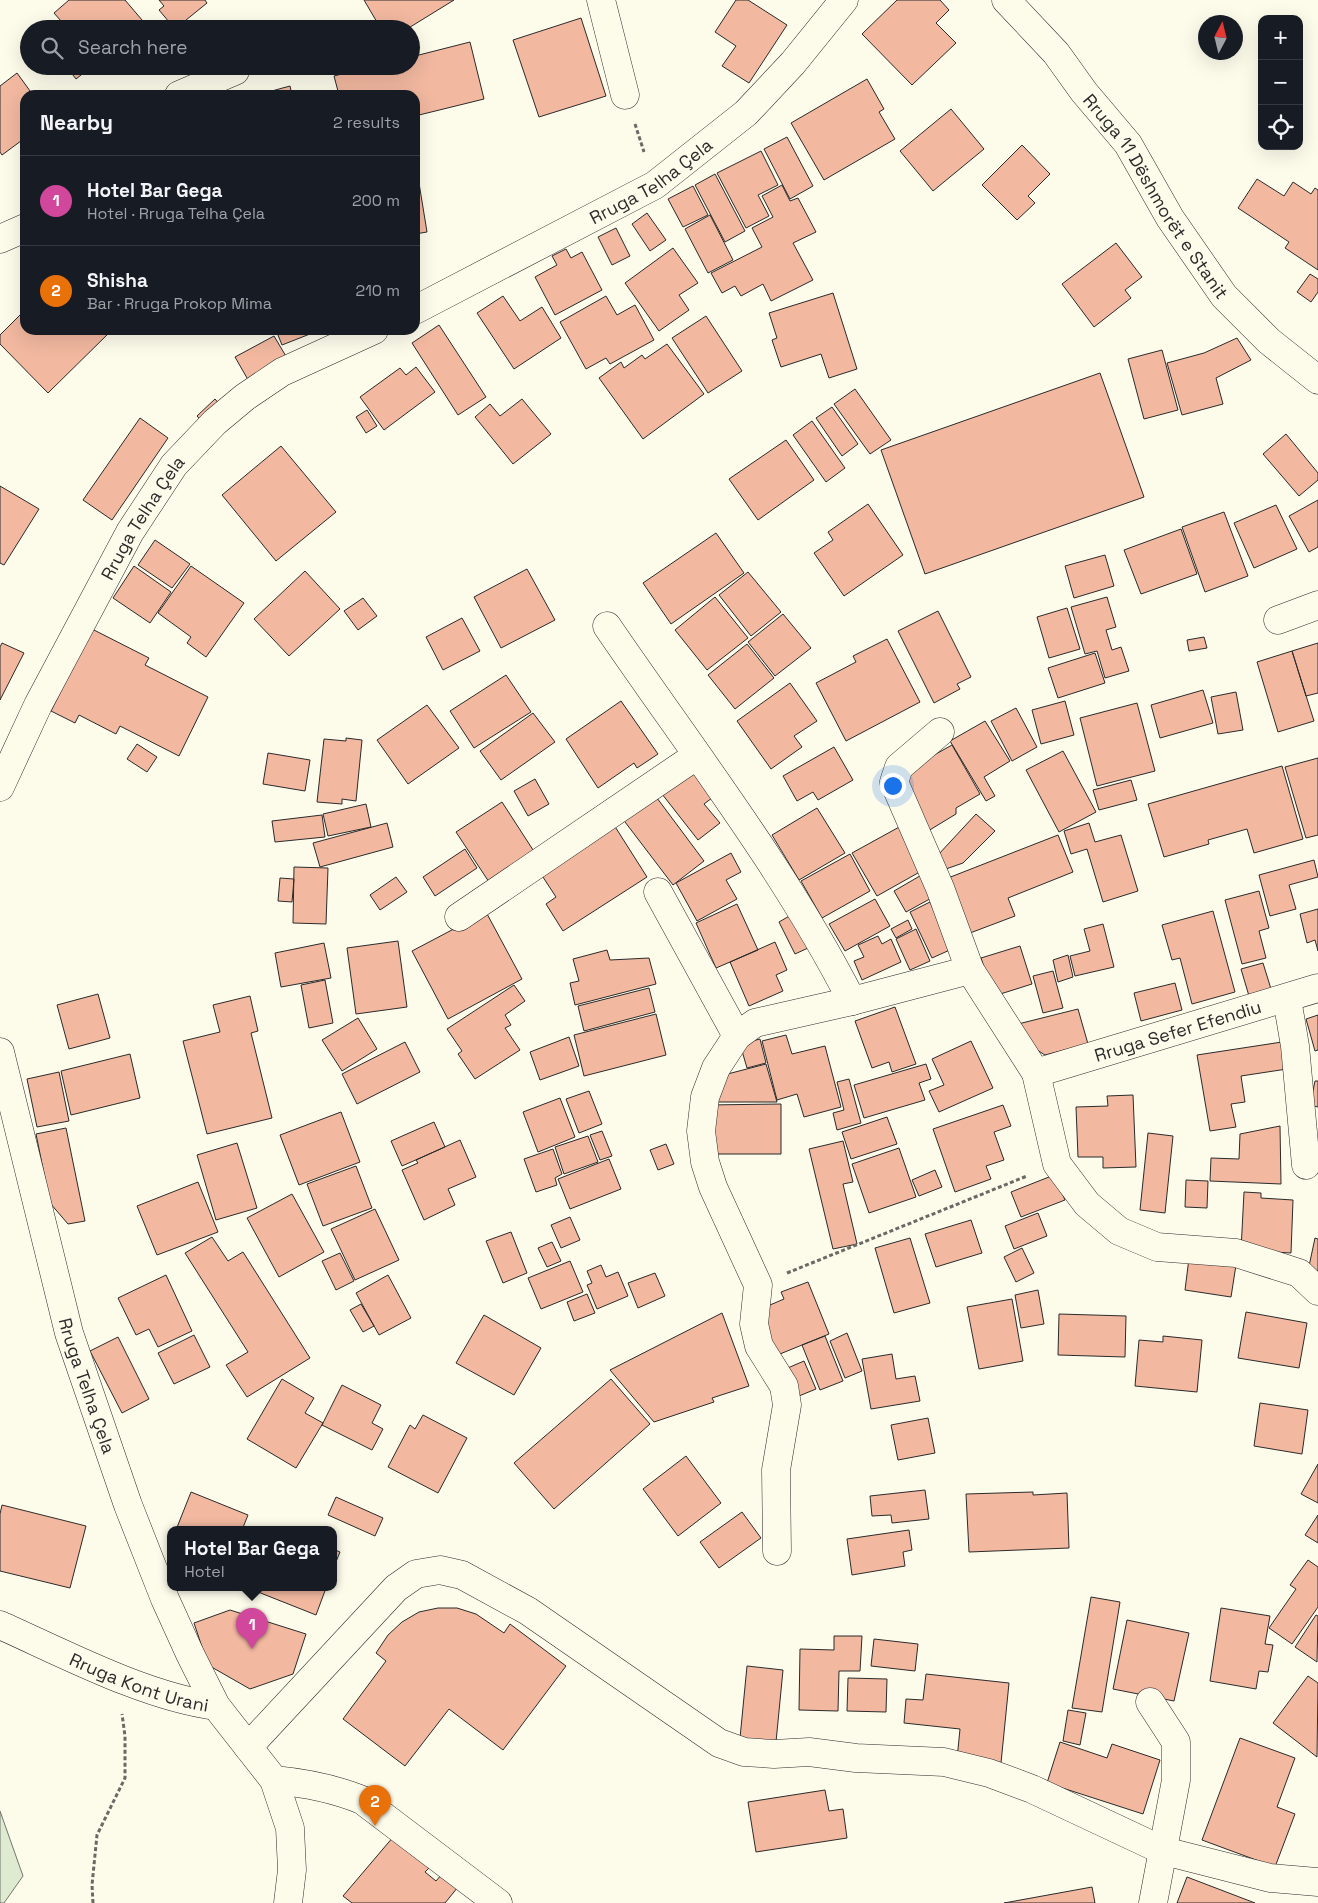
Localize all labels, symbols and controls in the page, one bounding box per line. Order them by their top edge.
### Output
north arrow [1198,15,1243,60]
map controls [1258,15,1303,150]
button: + [1258,15,1303,60]
search box [20,20,420,75]
icon: search [38,34,66,62]
text: Search here [78,35,188,60]
button: − [1258,60,1303,105]
street label: Rruga 11 Dëshmorët e Stanit [1079,89,1234,303]
button: locate [1258,105,1303,150]
text: Nearby [40,109,113,136]
text: 2 results [333,112,400,133]
street label: Rruga Telha Çela [585,133,717,229]
text: Hotel Bar Gega [87,178,223,203]
text: 1 [52,190,60,211]
text: 200 m [352,190,400,211]
text: Hotel · Rruga Telha Çela [87,203,265,224]
text: Shisha [87,268,148,293]
text: 2 [51,280,61,301]
text: 210 m [356,280,400,301]
text: Bar · Rruga Prokop Mima [87,293,272,314]
street label: Rruga Telha Çela [95,450,189,584]
your location [880,773,906,799]
street label: Rruga Sefer Efendiu [1091,994,1264,1066]
street label: Rruga Telha Çela [54,1315,121,1457]
popup [167,1526,337,1591]
text: Hotel Bar Gega [184,1536,320,1561]
text: Hotel [184,1561,225,1582]
pin: 1 [236,1608,268,1649]
street label: Rruga Kont Urani [66,1647,210,1716]
pin: 2 [359,1785,391,1826]

